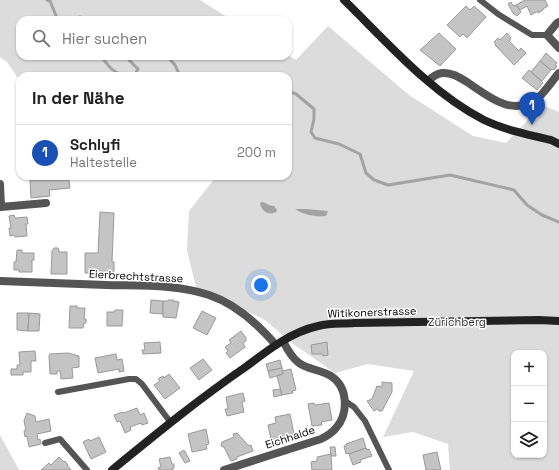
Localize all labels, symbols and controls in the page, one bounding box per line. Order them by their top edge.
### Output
search box [16,16,292,60]
icon: search [30,27,52,49]
text: Hier suchen [62,29,147,48]
text: In der Nähe [32,87,124,109]
pin: 1 [519,92,545,125]
text: Schlyfi [70,135,120,154]
text: 1 [42,144,48,161]
text: 200 m [237,144,276,161]
text: Haltestelle [70,154,137,171]
street label: Eierbrechtstrasse [88,267,184,285]
your location [251,275,271,295]
street label: Witikonerstrasse [327,303,417,321]
park label: Zürichberg [428,315,486,329]
map controls [511,350,547,458]
button: + [511,350,547,386]
button: − [511,386,547,422]
street label: Eichhalde [263,422,317,452]
button: layers [511,422,547,458]

